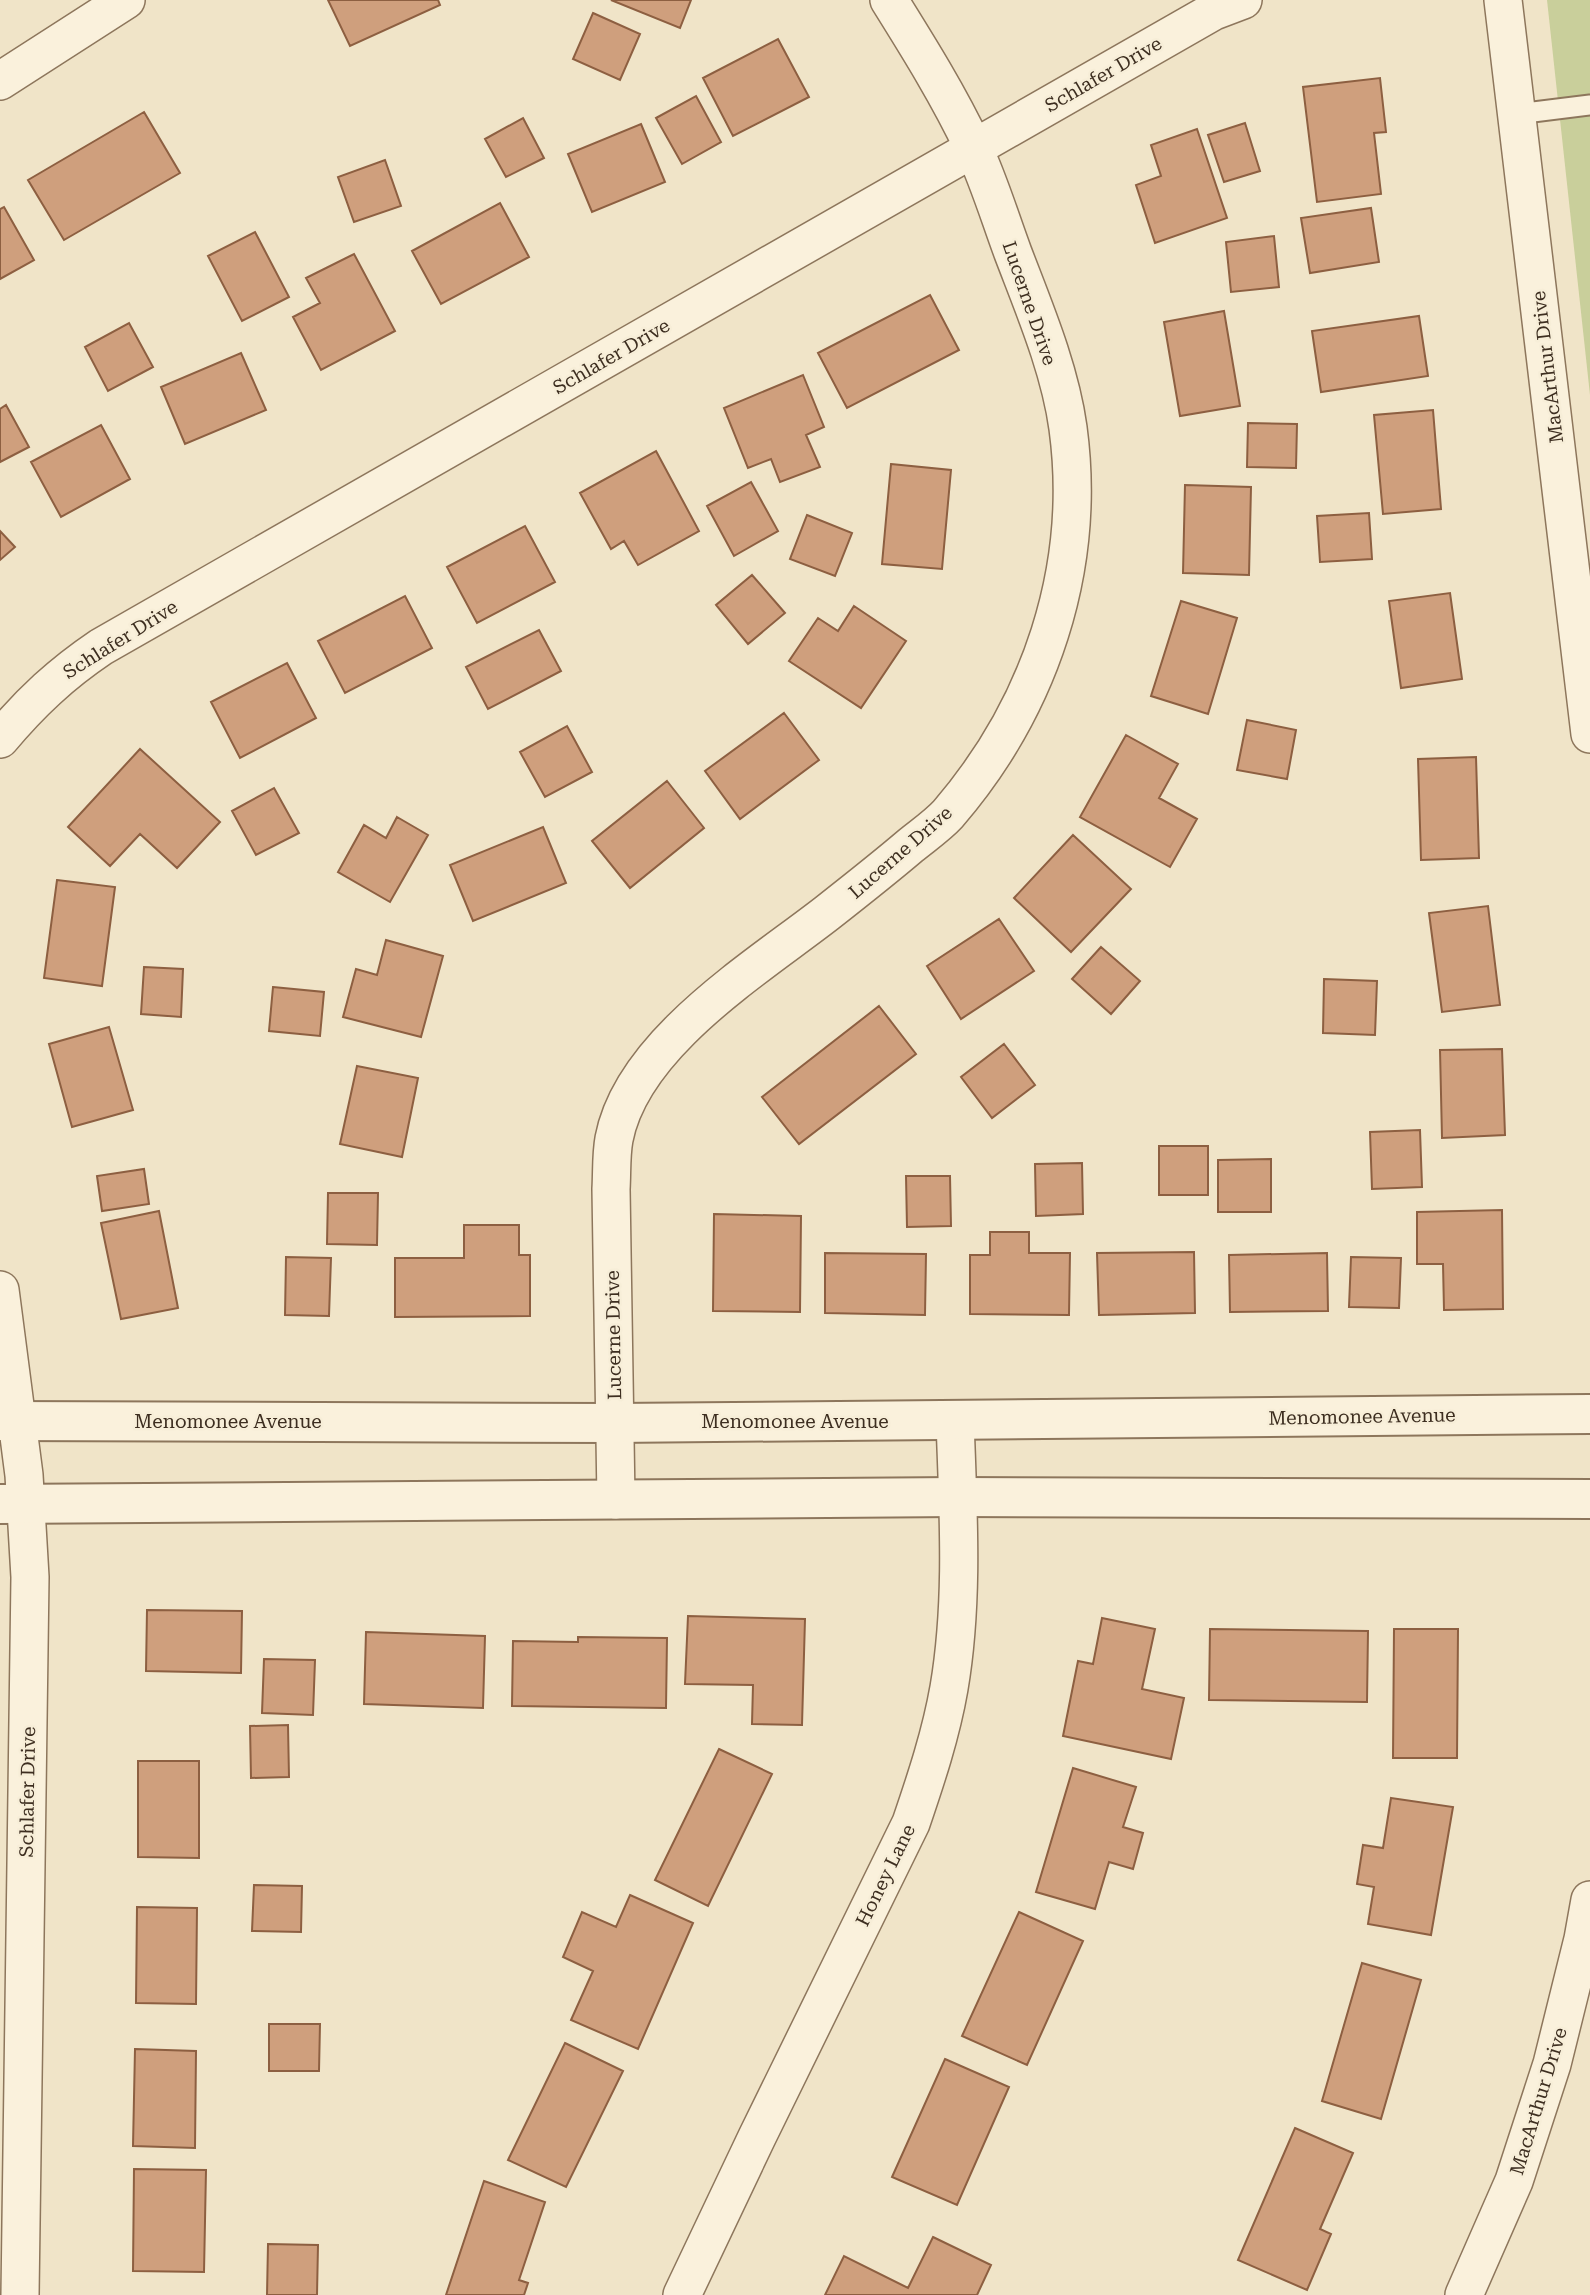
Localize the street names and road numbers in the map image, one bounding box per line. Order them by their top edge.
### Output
street label: Schlafer Drive [1041,32,1166,117]
street label: Lucerne Drive [998,238,1061,368]
street label: MacArthur Drive [1527,289,1568,444]
street label: Schlafer Drive [549,314,674,399]
street label: Schlafer Drive [59,595,182,684]
street label: Lucerne Drive [844,801,957,904]
street label: Lucerne Drive [601,1270,626,1400]
street label: Menomonee Avenue [1268,1403,1456,1430]
street label: Menomonee Avenue [134,1410,322,1433]
street label: Menomonee Avenue [701,1410,889,1433]
street label: Schlafer Drive [15,1726,40,1858]
street label: Honey Lane [851,1820,920,1930]
street label: MacArthur Drive [1505,2024,1572,2178]

